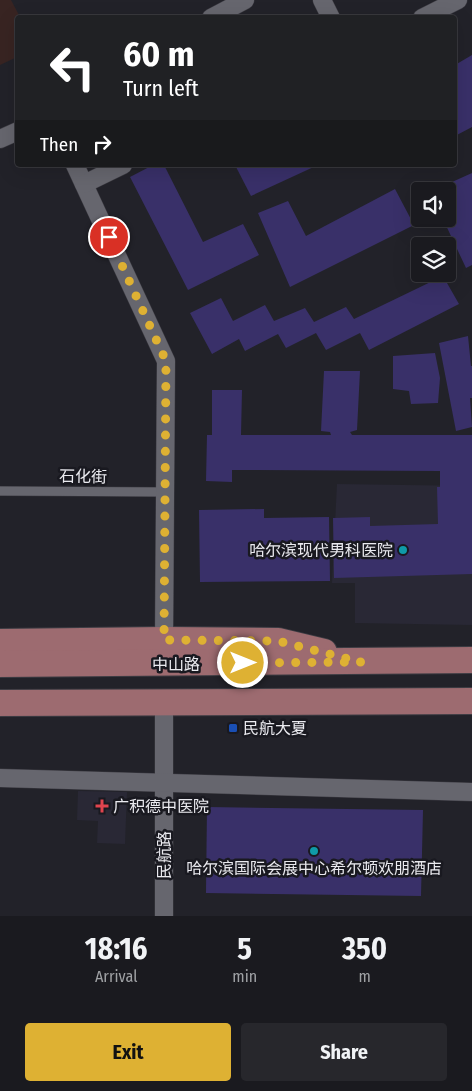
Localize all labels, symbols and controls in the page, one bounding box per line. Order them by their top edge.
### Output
text: 60 m [123,33,194,75]
icon: left [40,35,105,100]
text: Turn left [123,75,199,102]
icon: right [88,130,116,158]
text: Then [40,133,78,156]
map controls [411,182,456,282]
button: sound [411,182,456,227]
pin [88,216,130,258]
icon: arrive [95,223,123,251]
button: layers [411,237,456,282]
street label: 石化街 [59,467,107,486]
place label: 哈尔滨现代男科医院 [249,541,393,560]
marker: 哈尔滨现代男科医院 [397,544,409,556]
position arrow [216,636,268,688]
street label: 中山路 [152,655,200,674]
place label: 民航大夏 [243,719,307,738]
marker: 民航大夏 [227,722,239,734]
place label: 广积德中医院 [113,797,209,816]
marker: 广积德中医院 [95,799,109,813]
street label: 民航路 [155,831,174,879]
marker: 哈尔滨国际会展中心希尔顿欢朋酒店 [308,845,320,857]
place label: 哈尔滨国际会展中心希尔顿欢朋酒店 [186,859,442,878]
text: 18:16 [85,931,148,967]
text: 5 [237,931,252,967]
text: 350 [342,931,387,967]
text: Arrival [95,967,137,986]
text: min [232,967,257,986]
text: m [358,967,371,986]
button: Exit [25,1023,231,1081]
button: Share [241,1023,447,1081]

